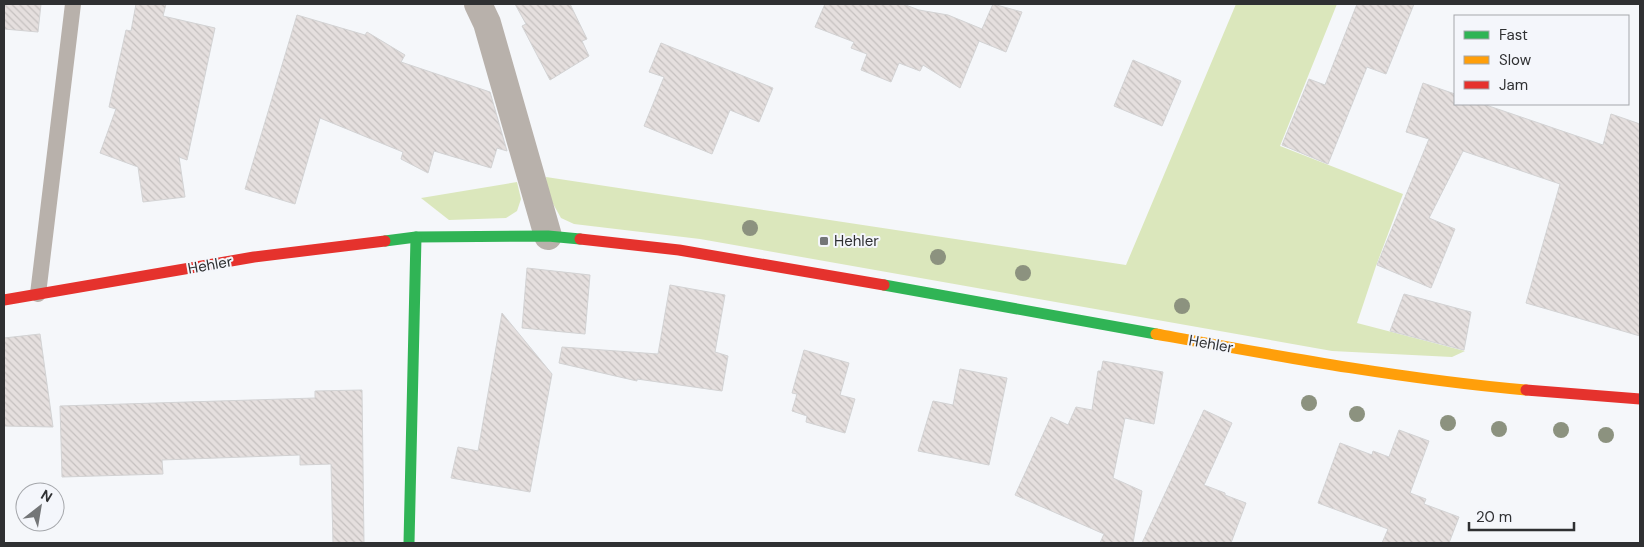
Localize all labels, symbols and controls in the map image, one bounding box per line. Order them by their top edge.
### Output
legend [1454,15,1629,105]
text: Fast [1499,25,1528,45]
text: Slow [1499,50,1532,70]
text: Jam [1499,75,1528,95]
place label: Hehler [834,231,879,251]
marker: Hehler [818,235,830,247]
street label: Hehler [186,251,234,279]
street label: Hehler [1187,330,1235,358]
north arrow [15,482,65,532]
text: N [38,486,56,506]
scale bar [1469,500,1574,532]
text: 20 m [1476,507,1512,527]

